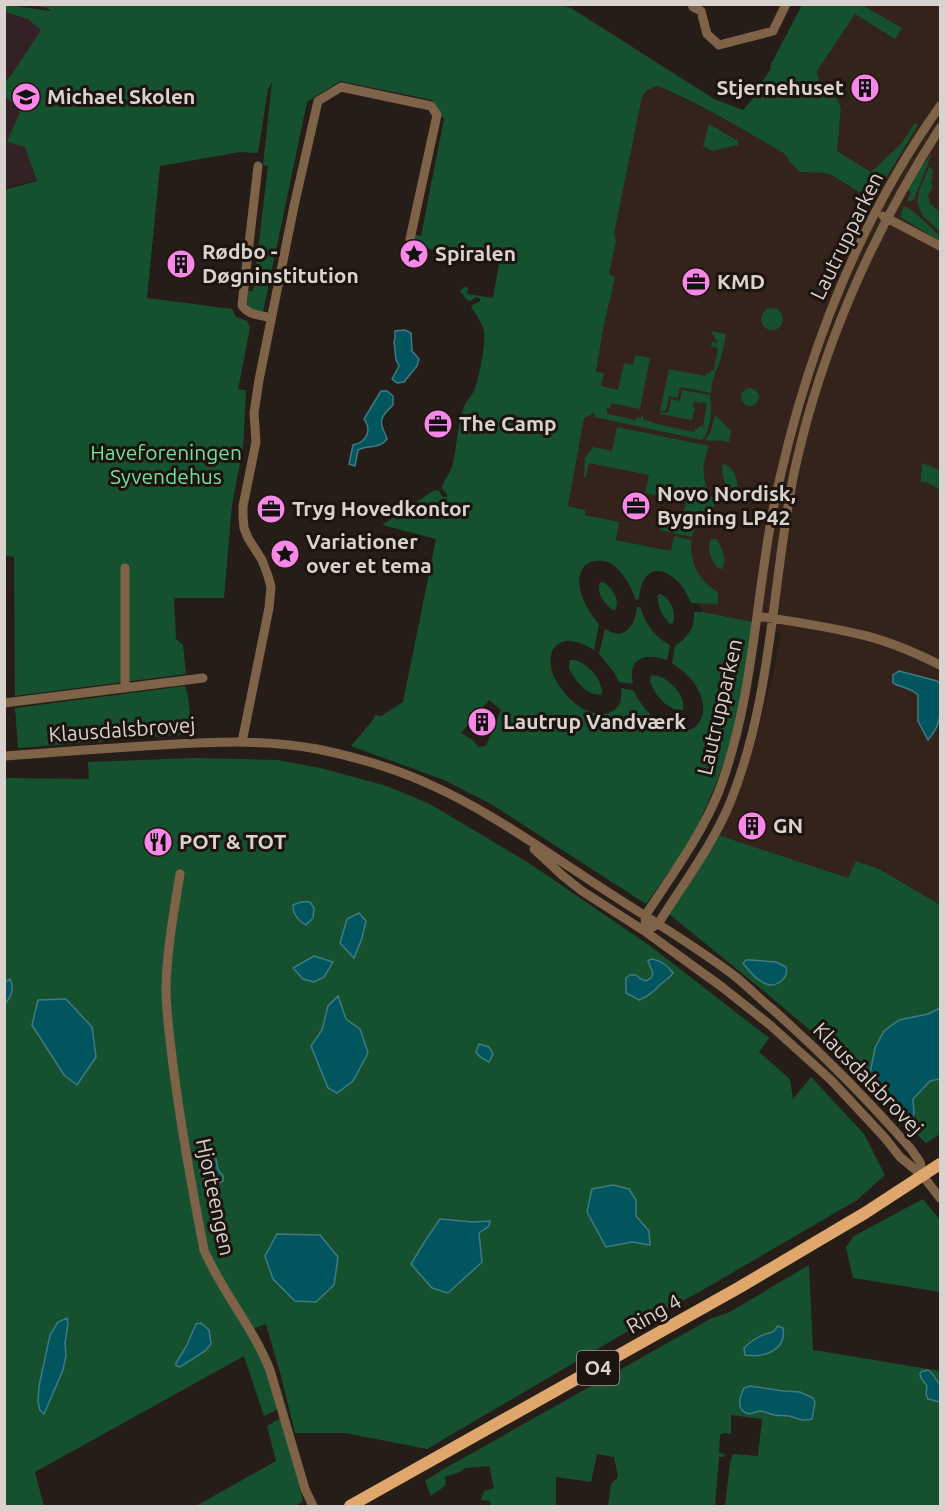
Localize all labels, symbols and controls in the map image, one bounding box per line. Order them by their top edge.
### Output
building icon: Stjernehuset [849,72,881,104]
place label: Stjernehuset [716,75,844,99]
school or university icon: Michael Skolen [10,81,42,113]
place label: Michael Skolen [47,84,195,108]
street label: Lautrupparken [805,168,887,303]
place icon: Spiralen [398,238,430,270]
place label: Rødbo - Døgninstitution [202,239,359,287]
place label: Spiralen [435,241,516,265]
building icon: Rødbo - Døgninstitution [165,248,197,280]
office icon: KMD [680,266,712,298]
place label: KMD [717,269,765,293]
office icon: The Camp [422,408,454,440]
place label: The Camp [459,411,557,435]
park label: Haveforeningen Syvendehus [90,440,242,488]
place label: Novo Nordisk, Bygning LP42 [657,481,796,529]
office icon: Novo Nordisk, Bygning LP42 [620,490,652,522]
office icon: Tryg Hovedkontor [255,493,287,525]
place label: Tryg Hovedkontor [292,496,471,520]
place label: Variationer over et tema [306,529,432,577]
place icon: Variationer over et tema [269,538,301,570]
street label: Lautrupparken [692,636,746,777]
building icon: Lautrup Vandværk [466,706,498,738]
place label: Lautrup Vandværk [503,709,686,733]
street label: Klausdalsbrovej [48,712,196,746]
building icon: GN [736,810,768,842]
place label: GN [773,813,803,837]
restaurant icon: POT & TOT [142,826,174,858]
place label: POT & TOT [179,829,287,853]
street label: Klausdalsbrovej [809,1017,929,1140]
street label: Hjorteengen [192,1136,240,1258]
street label: Ring 4 [622,1288,685,1338]
road number: O4 [577,1351,619,1385]

